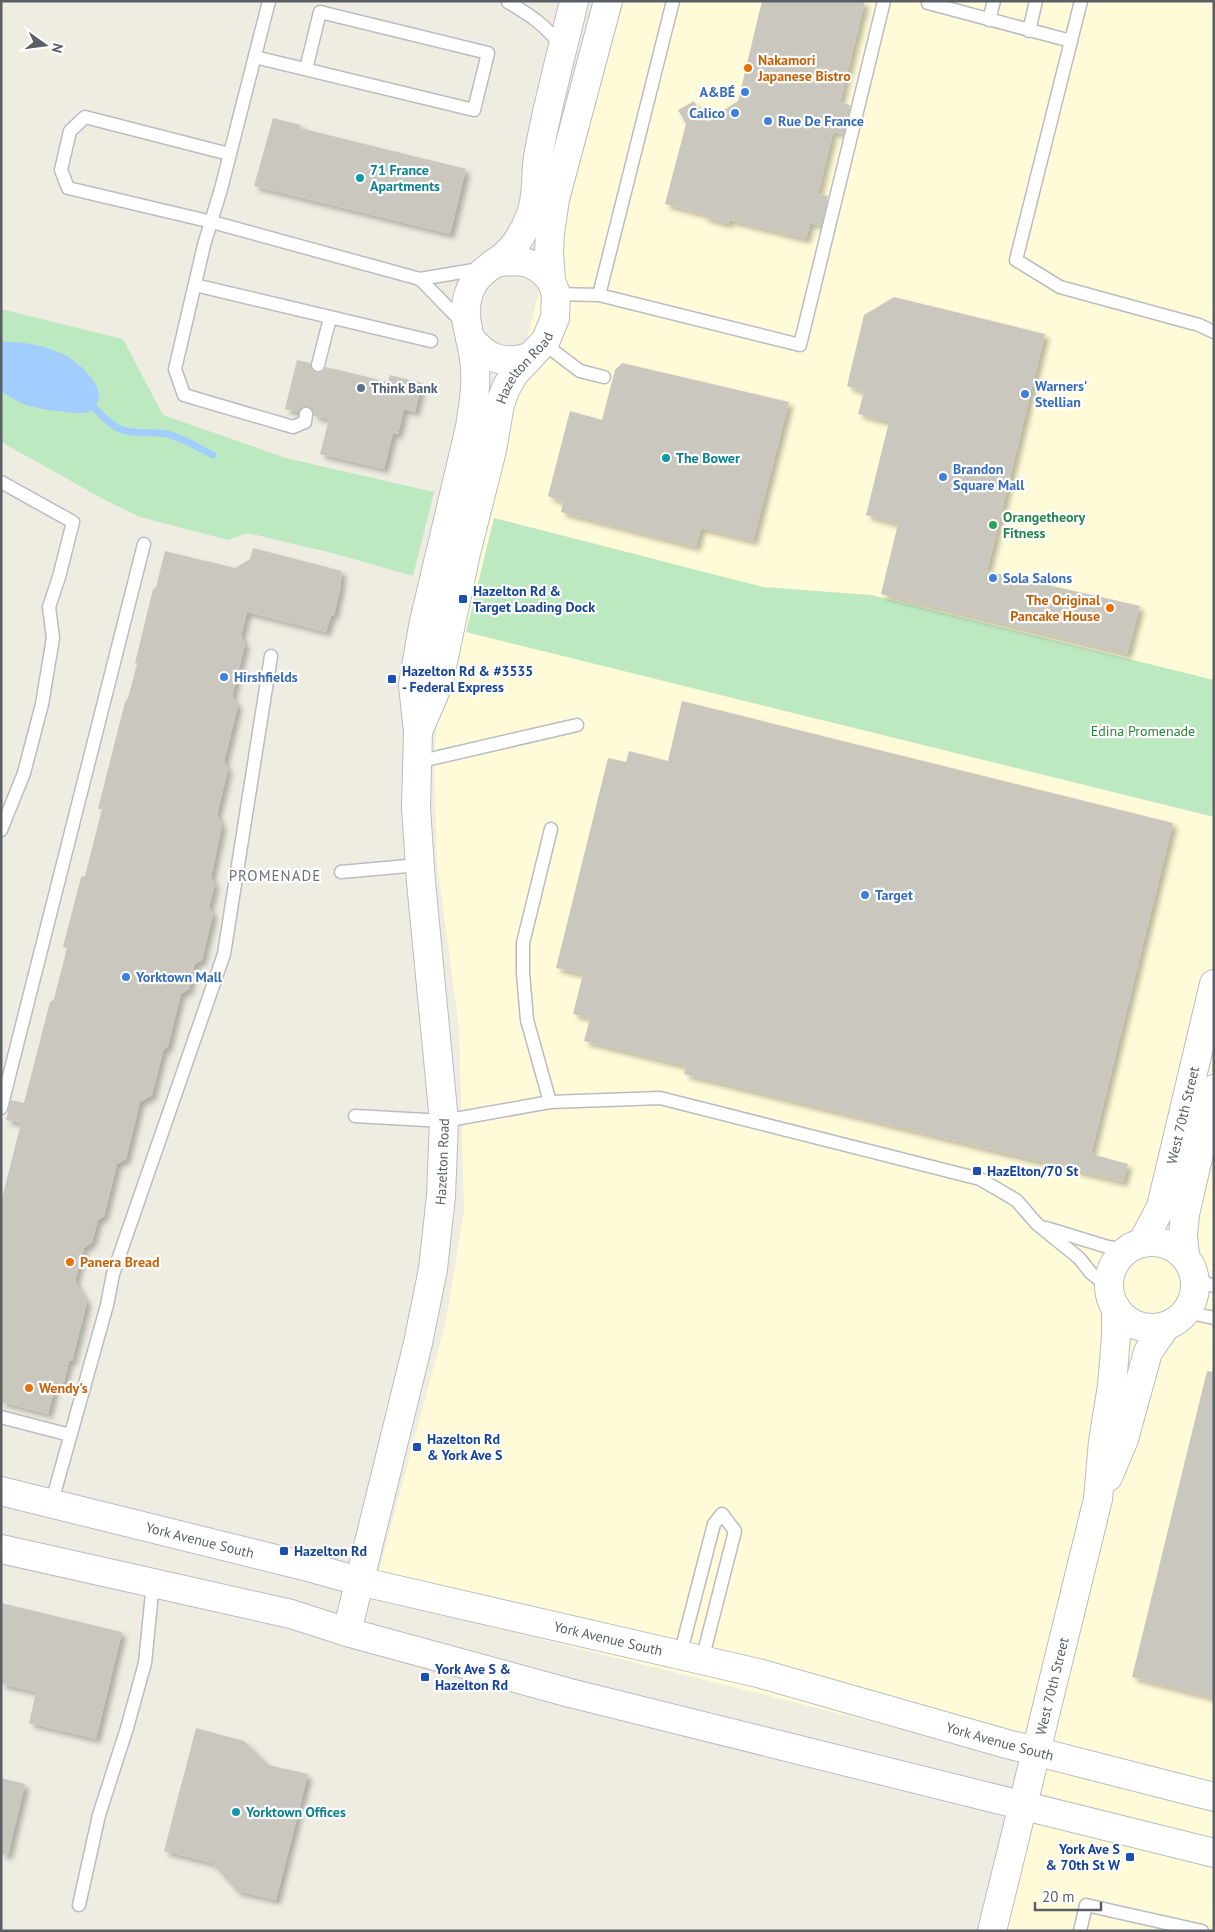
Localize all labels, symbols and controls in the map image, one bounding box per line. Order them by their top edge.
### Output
north arrow [20,20,70,70]
text: N [48,42,67,55]
place label: Nakamori Japanese Bistro [757,51,851,85]
marker: Nakamori Japanese Bistro [742,62,754,74]
place label: A&BÉ [700,83,735,101]
marker: A&BÉ [739,86,751,98]
place label: Calico [689,104,725,122]
marker: Calico [729,107,741,119]
place label: Rue De France [778,112,864,130]
marker: Rue De France [762,115,774,127]
place label: 71 France Apartments [370,161,440,195]
marker: 71 France Apartments [354,172,366,184]
street label: Hazelton Road [492,329,557,406]
place label: Warners' Stellian [1035,377,1087,411]
place label: Think Bank [371,379,438,397]
marker: Think Bank [355,382,367,394]
marker: Warners' Stellian [1019,388,1031,400]
place label: The Bower [676,449,740,467]
marker: The Bower [660,452,672,464]
place label: Brandon Square Mall [953,460,1025,494]
marker: Brandon Square Mall [937,471,949,483]
place label: Orangetheory Fitness [1003,508,1085,542]
marker: Orangetheory Fitness [987,519,999,531]
place label: Sola Salons [1003,569,1072,587]
marker: Sola Salons [987,572,999,584]
place label: Hazelton Rd & Target Loading Dock [473,582,595,616]
place label: The Original Pancake House [1010,591,1101,625]
marker: Hazelton Rd & Target Loading Dock [457,593,469,605]
marker: The Original Pancake House [1104,602,1116,614]
place label: Hazelton Rd & #3535 - Federal Express [402,662,533,696]
place label: Hirshfields [234,668,298,686]
marker: Hirshfields [218,671,230,683]
marker: Hazelton Rd & #3535 - Federal Express [386,673,398,685]
park label: Edina Promenade [1091,722,1195,740]
district label: PROMENADE [229,866,321,885]
place label: Target [875,886,913,904]
marker: Target [859,889,871,901]
place label: Yorktown Mall [135,968,223,986]
marker: Yorktown Mall [120,971,132,983]
street label: West 70th Street [1163,1064,1203,1166]
street label: Hazelton Road [431,1118,453,1206]
place label: HazElton/70 St [987,1162,1078,1180]
marker: HazElton/70 St [971,1165,983,1177]
place label: Panera Bread [80,1253,159,1271]
marker: Panera Bread [64,1256,76,1268]
place label: Wendy's [39,1379,88,1397]
marker: Wendy's [23,1382,35,1394]
place label: Hazelton Rd & York Ave S [427,1430,503,1464]
marker: Hazelton Rd & York Ave S [411,1441,423,1453]
street label: York Avenue South [144,1518,256,1562]
place label: Hazelton Rd [294,1542,367,1560]
marker: Hazelton Rd [278,1545,290,1557]
street label: York Avenue South [552,1617,664,1660]
street label: West 70th Street [1031,1635,1073,1737]
place label: York Ave S & Hazelton Rd [434,1660,511,1694]
marker: York Ave S & Hazelton Rd [419,1671,431,1683]
street label: York Avenue South [944,1718,1056,1765]
place label: Yorktown Offices [245,1803,346,1821]
marker: Yorktown Offices [230,1806,242,1818]
place label: York Ave S & 70th St W [1046,1840,1121,1874]
marker: York Ave S & 70th St W [1124,1851,1136,1863]
scale bar [1035,1880,1101,1912]
text: 20 m [1042,1887,1075,1906]

